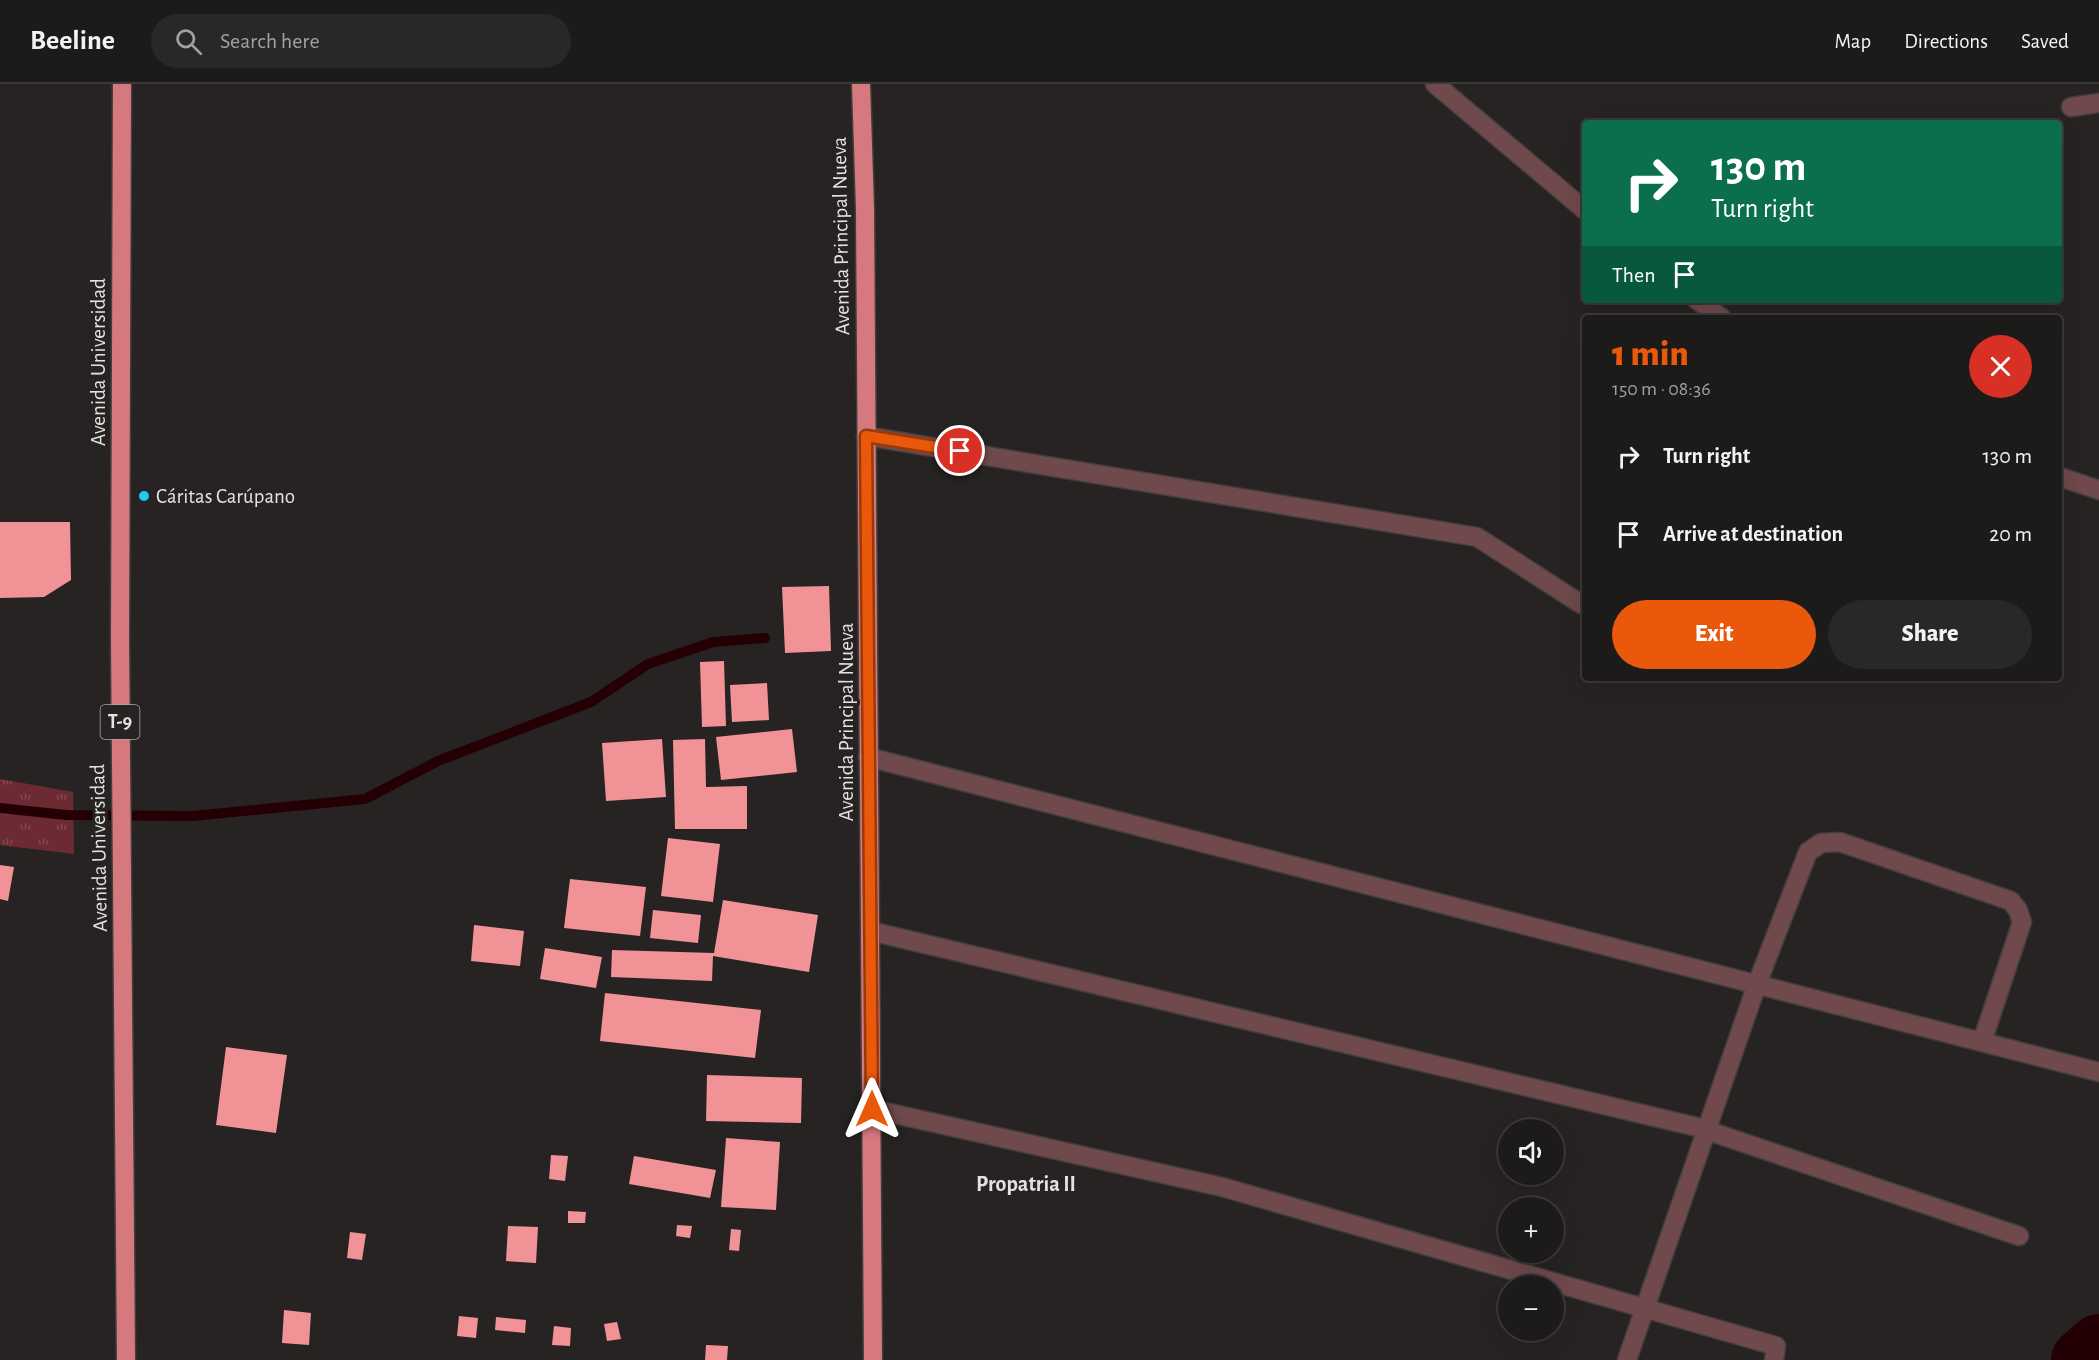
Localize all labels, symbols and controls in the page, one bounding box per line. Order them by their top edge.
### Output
search box [151,14,571,68]
icon: search [172,25,205,58]
text: Beeline [30,27,115,55]
text: Search here [220,30,320,52]
text: Map [1835,31,1871,52]
text: Directions [1904,31,1988,52]
text: Saved [2021,31,2069,52]
street label: Avenida Principal Nueva [829,136,853,335]
icon: right [1612,144,1690,222]
text: 130 m [1711,146,1806,188]
text: Turn right [1711,195,1814,222]
icon: arrive [1668,258,1701,291]
text: Then [1612,264,1656,286]
street label: Avenida Universidad [88,278,109,446]
button: close [1969,335,2032,398]
text: 1 min [1612,336,1689,372]
text: 150 m · 08:36 [1612,379,1711,399]
pin [934,425,985,476]
icon: arrive [943,434,976,467]
icon: right [1612,440,1645,473]
text: Turn right [1663,445,1750,467]
text: 130 m [1983,445,2032,467]
place label: Cáritas Carúpano [156,486,295,507]
marker: Cáritas Carúpano [137,489,151,503]
icon: arrive [1612,518,1645,551]
text: Arrive at destination [1663,523,1843,545]
text: 20 m [1989,523,2032,545]
button: Exit [1612,600,1816,669]
button: Share [1828,600,2032,669]
street label: Avenida Principal Nueva [836,623,857,821]
road number: T-9 [100,705,140,739]
street label: Avenida Universidad [87,764,111,932]
position arrow [840,1077,904,1141]
map controls [1498,1119,1564,1341]
button: sound [1498,1119,1564,1185]
district label: Propatria II [976,1173,1076,1195]
button: + [1498,1197,1564,1263]
button: − [1498,1275,1564,1341]

